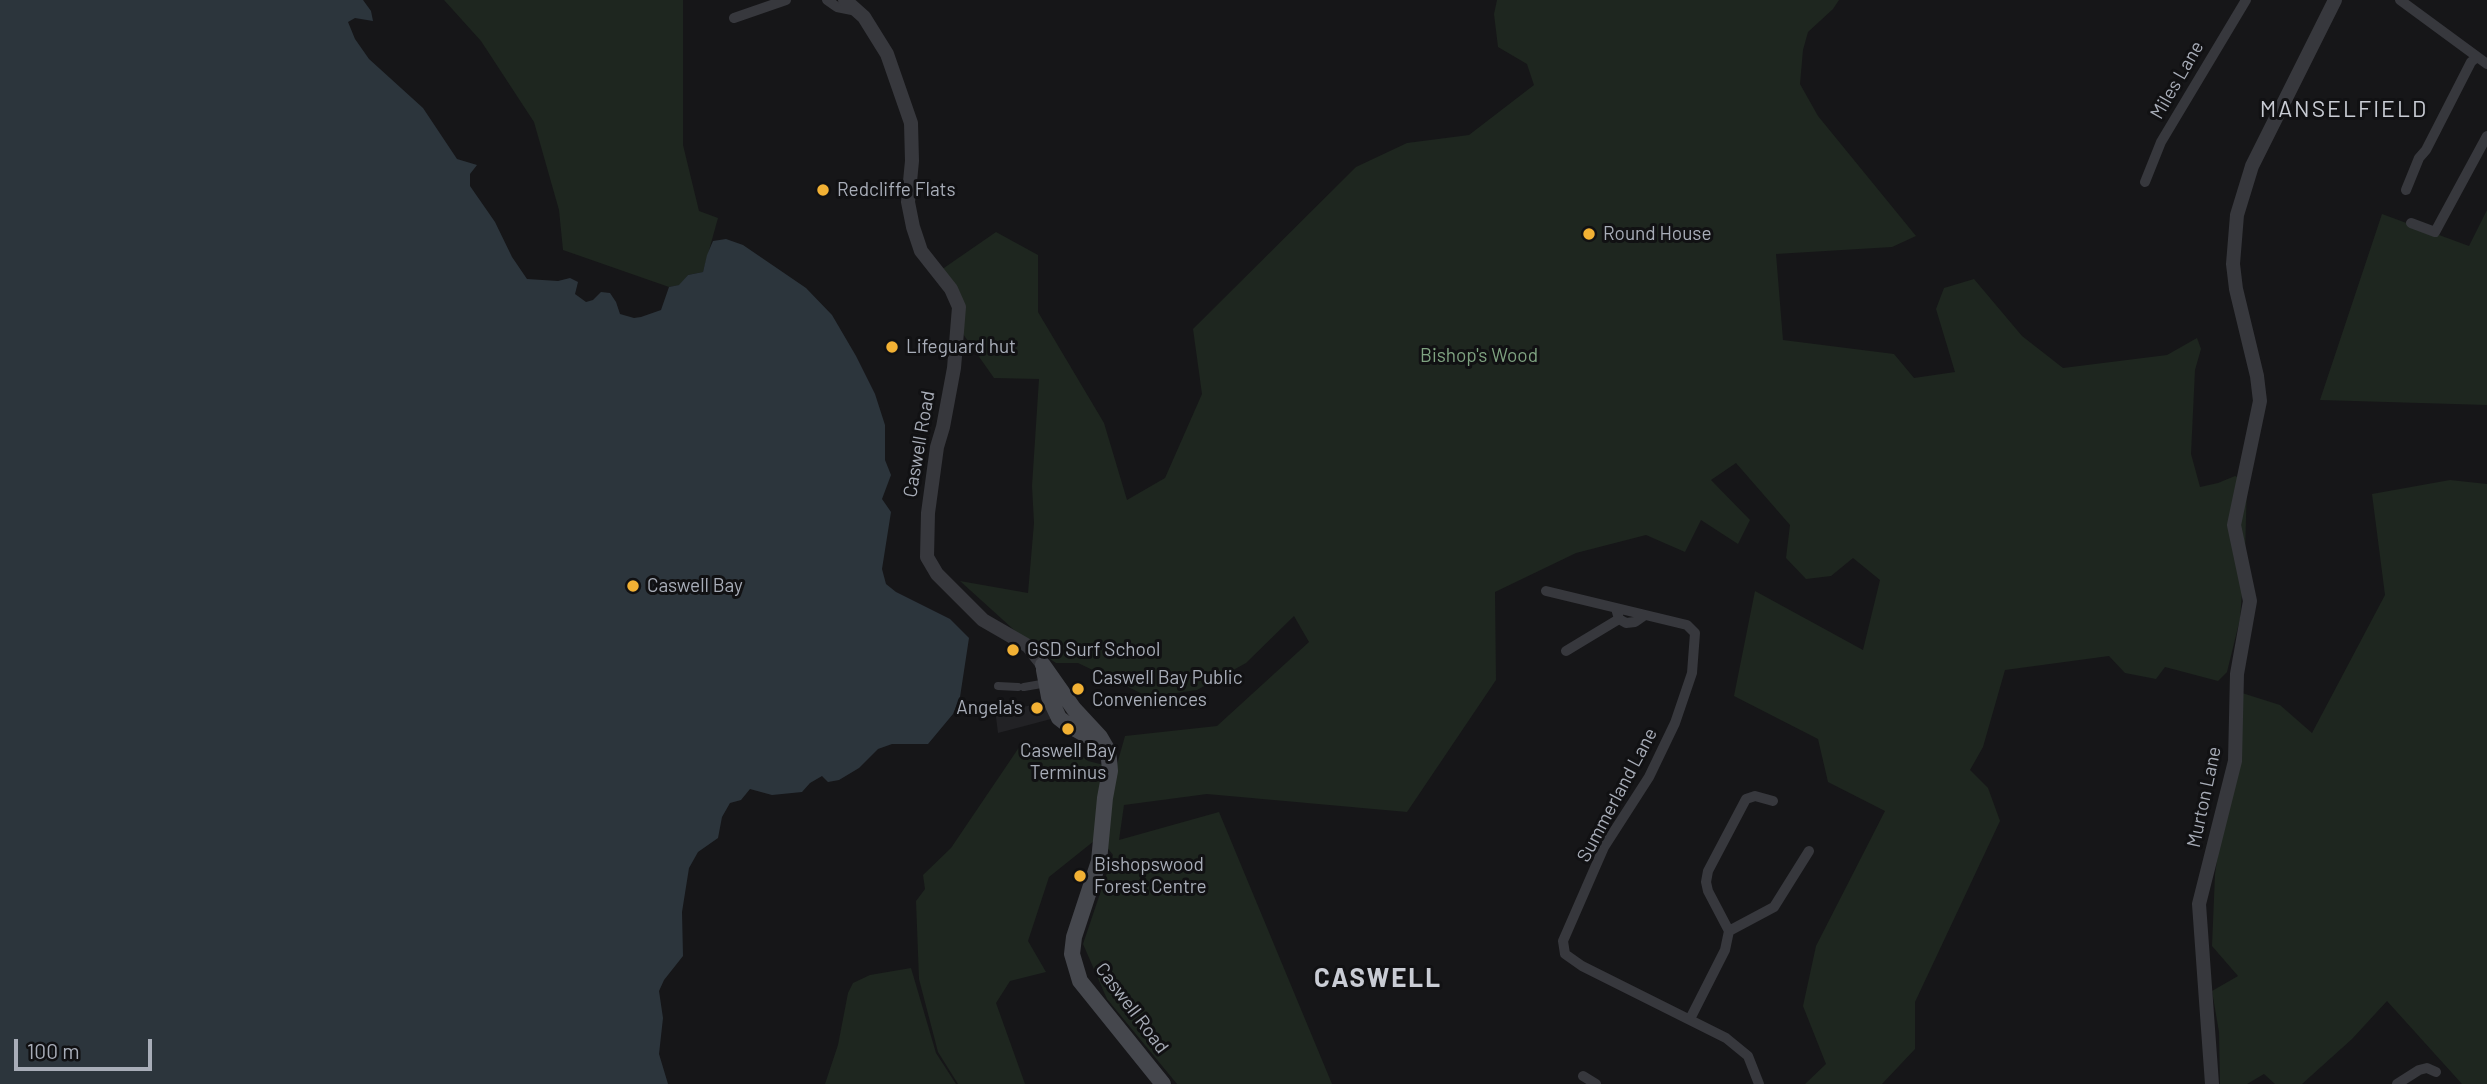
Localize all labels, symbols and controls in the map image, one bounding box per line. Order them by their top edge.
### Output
street label: Miles Lane [2146,37,2208,123]
district label: MANSELFIELD [2261,95,2427,123]
place label: Redcliffe Flats [837,179,956,201]
marker: Redcliffe Flats [815,182,831,198]
place label: Round House [1603,223,1712,245]
marker: Round House [1581,226,1597,242]
place label: Lifeguard hut [906,336,1016,358]
marker: Lifeguard hut [884,339,900,355]
park label: Bishop's Wood [1420,345,1538,367]
street label: Caswell Road [898,389,940,499]
place label: Caswell Bay [647,575,743,597]
marker: Caswell Bay [625,578,641,594]
place label: GSD Surf School [1027,639,1160,661]
marker: GSD Surf School [1005,642,1021,658]
place label: Caswell Bay Public Conveniences [1092,667,1243,711]
marker: Caswell Bay Public Conveniences [1070,681,1086,697]
place label: Angela's [956,697,1023,719]
marker: Angela's [1029,700,1045,716]
marker: Caswell Bay Terminus [1060,721,1076,737]
street label: Summerland Lane [1572,724,1662,866]
place label: Caswell Bay Terminus [1020,740,1116,784]
street label: Murton Lane [2182,744,2226,850]
place label: Bishopswood Forest Centre [1094,854,1207,898]
marker: Bishopswood Forest Centre [1072,868,1088,884]
street label: Caswell Road [1090,958,1174,1058]
district label: CASWELL [1315,962,1441,994]
scale bar [18,1024,156,1068]
text: 100 m [27,1038,80,1063]

